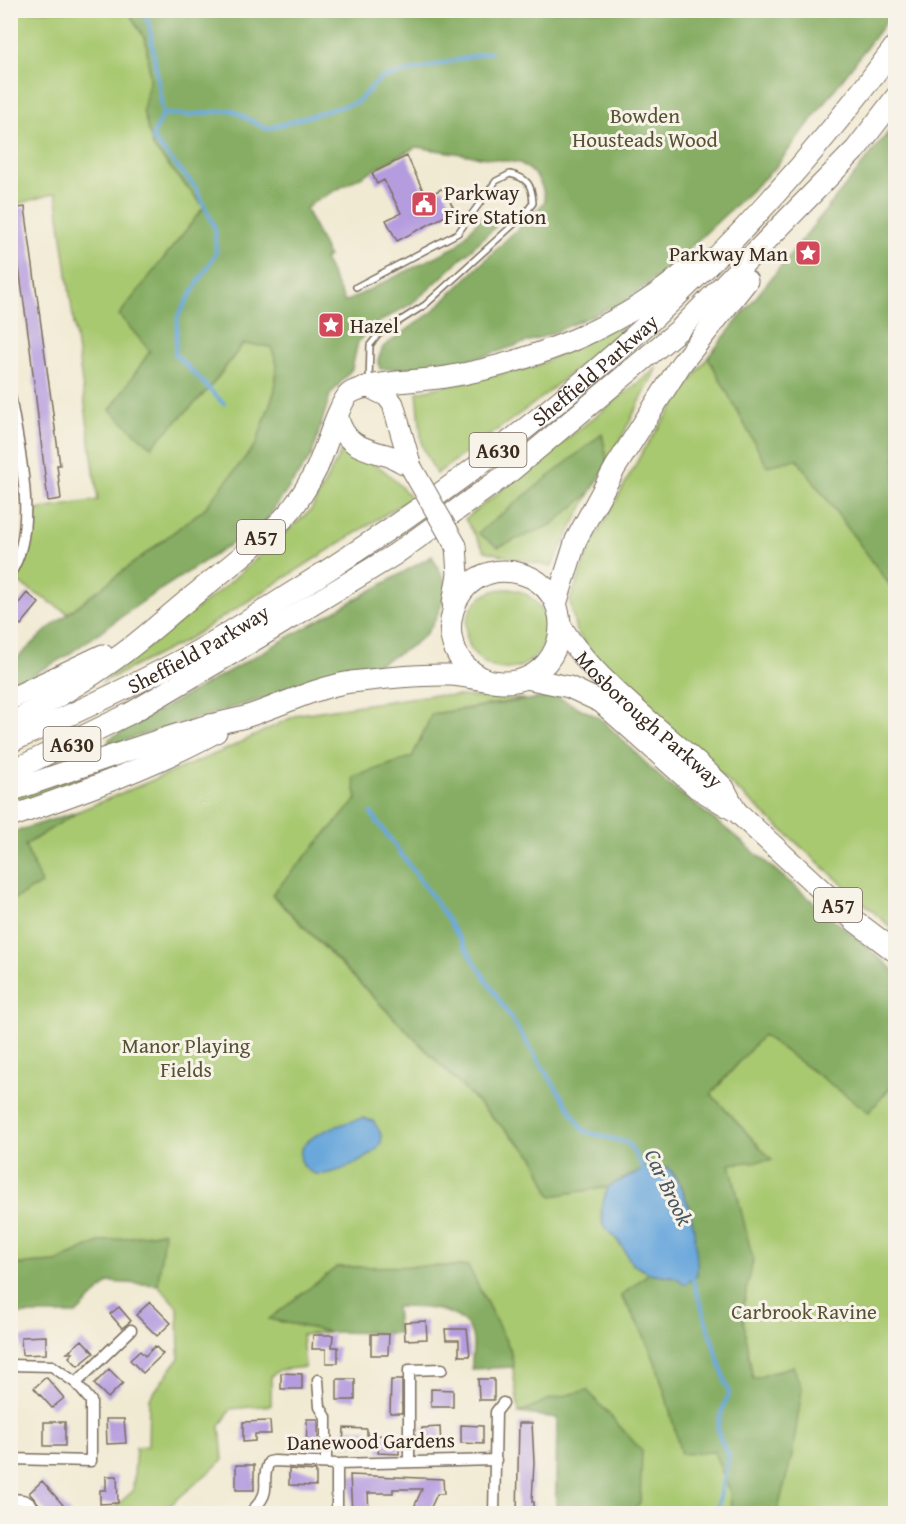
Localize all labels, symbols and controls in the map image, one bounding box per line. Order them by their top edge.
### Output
park label: Bowden Housteads Wood [572,100,718,155]
place label: Parkway Fire Station [444,177,547,232]
public building icon: Parkway Fire Station [409,189,439,219]
place label: Parkway Man [669,238,788,269]
place icon: Parkway Man [793,238,823,268]
street label: Sheffield Parkway [525,306,665,433]
place icon: Hazel [316,310,346,340]
place label: Hazel [350,310,399,341]
road number: A630 [470,433,526,467]
road number: A57 [237,520,285,554]
street label: Sheffield Parkway [122,596,275,701]
street label: Mosborough Parkway [569,643,731,795]
road number: A630 [44,727,100,761]
road number: A57 [814,888,862,922]
park label: Manor Playing Fields [122,1030,251,1085]
water label: Car Brook [637,1143,702,1232]
park label: Carbrook Ravine [731,1296,877,1327]
street label: Danewood Gardens [287,1424,455,1458]

